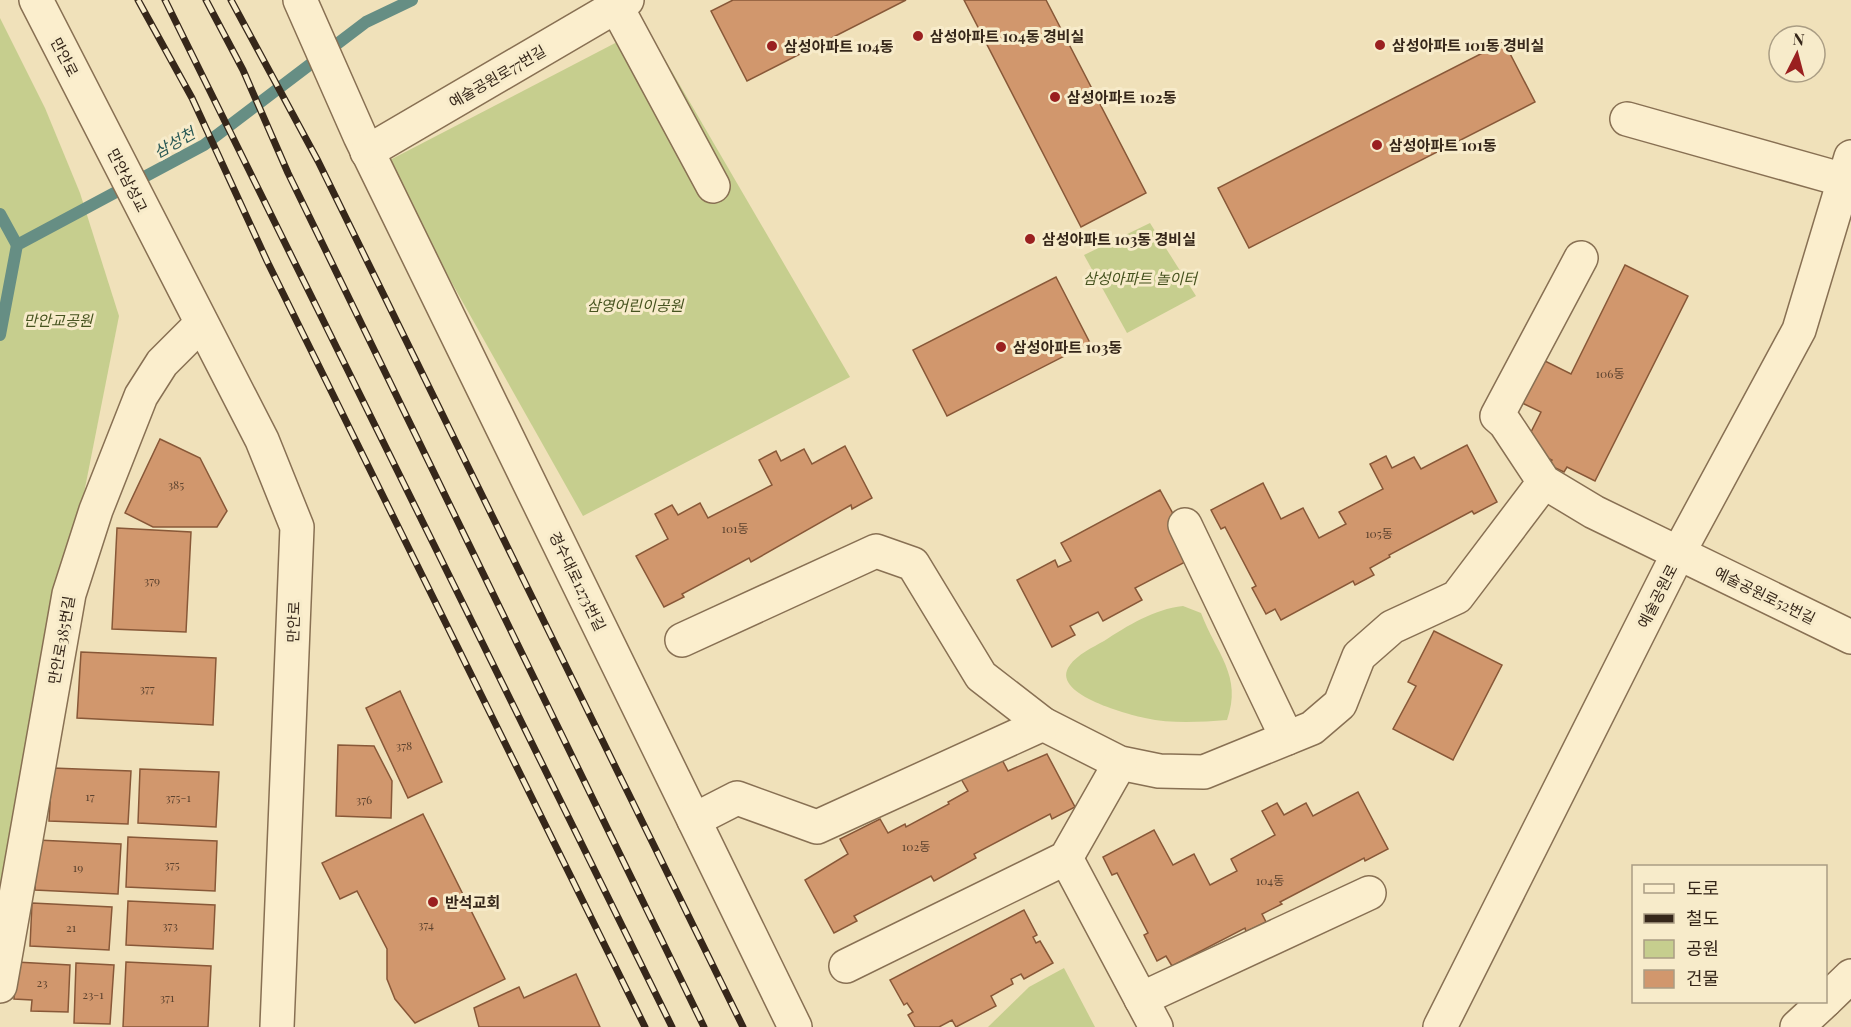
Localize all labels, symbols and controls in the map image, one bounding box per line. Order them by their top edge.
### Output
north arrow [1767,24,1827,84]
place label: 삼성아파트 104동 경비실 [930,26,1084,46]
text: N [1792,28,1806,50]
marker: 삼성아파트 104동 경비실 [911,29,925,43]
street label: 만안로 [47,34,83,80]
place label: 삼성아파트 101동 경비실 [1392,35,1544,55]
place label: 삼성아파트 104동 [784,36,894,56]
marker: 삼성아파트 101동 경비실 [1373,38,1387,52]
marker: 삼성아파트 104동 [765,39,779,53]
street label: 예술공원로77번길 [445,40,549,112]
place label: 삼성아파트 102동 [1067,87,1177,107]
marker: 삼성아파트 102동 [1048,90,1062,104]
water label: 삼성천 [150,121,200,162]
place label: 삼성아파트 101동 [1389,135,1497,155]
marker: 삼성아파트 101동 [1370,138,1384,152]
street label: 만안삼성교 [103,145,153,215]
place label: 삼성아파트 103동 경비실 [1042,229,1196,249]
marker: 삼성아파트 103동 경비실 [1023,232,1037,246]
park label: 삼성아파트 놀이터 [1083,268,1199,288]
park label: 삼영어린이공원 [587,295,684,315]
park label: 만안교공원 [23,310,94,330]
place label: 삼성아파트 103동 [1013,337,1122,357]
marker: 삼성아파트 103동 [994,340,1008,354]
house number: 106동 [1596,365,1624,381]
house number: 385 [168,476,184,492]
house number: 101동 [721,520,749,536]
house number: 105동 [1365,525,1393,541]
street label: 경수대로1273번길 [545,528,611,634]
street label: 예술공원로 [1632,561,1682,631]
street label: 예술공원로52번길 [1711,562,1819,628]
house number: 379 [144,572,160,588]
street label: 만안로385번길 [43,594,79,686]
street label: 만안로 [282,601,304,643]
house number: 377 [139,680,155,696]
house number: 378 [396,737,412,753]
house number: 17 [85,788,95,804]
house number: 375-1 [165,789,191,805]
house number: 376 [356,791,372,807]
house number: 102동 [902,838,930,854]
house number: 375 [164,856,180,872]
house number: 19 [73,859,83,875]
legend [1632,865,1827,1003]
house number: 104동 [1256,872,1284,888]
text: 도로 [1686,876,1719,900]
place label: 반석교회 [445,892,500,912]
marker: 반석교회 [426,895,440,909]
text: 철도 [1686,906,1719,930]
house number: 374 [418,916,434,932]
house number: 373 [162,917,178,933]
house number: 21 [66,919,77,935]
text: 공원 [1686,936,1719,960]
text: 건물 [1686,966,1719,990]
house number: 23 [36,974,48,990]
house number: 23-1 [82,986,104,1002]
house number: 371 [160,989,175,1005]

